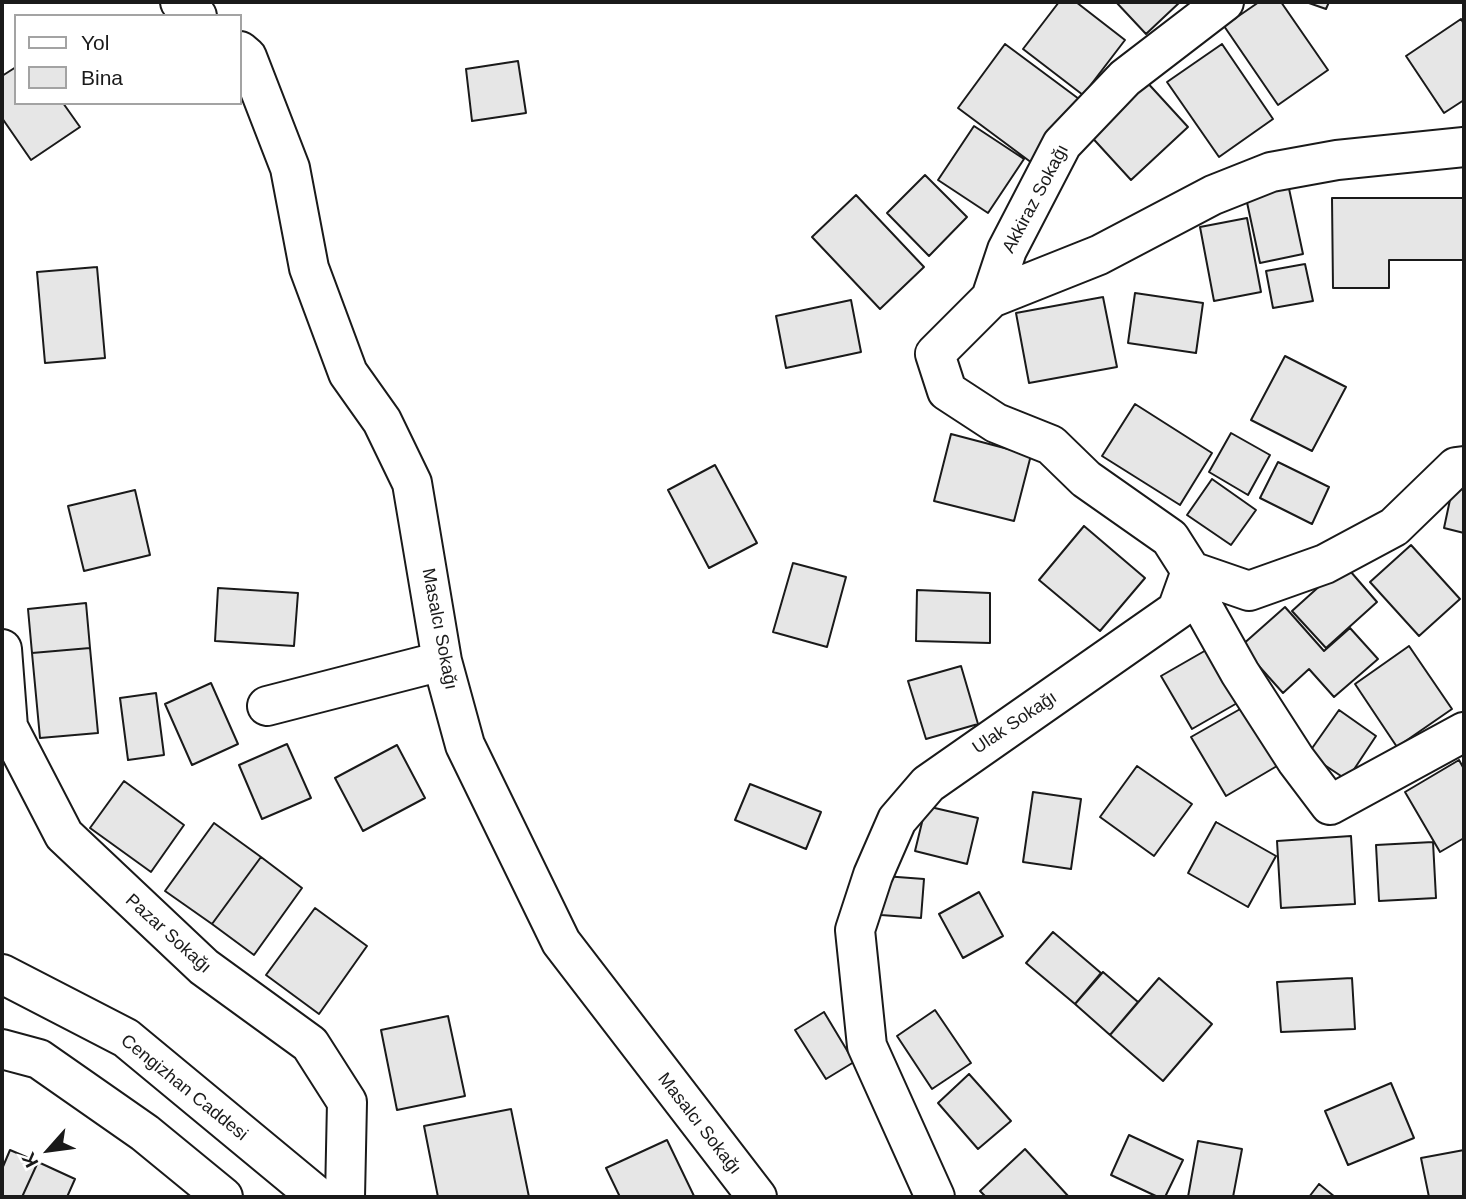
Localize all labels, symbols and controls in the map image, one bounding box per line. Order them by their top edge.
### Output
legend [14,14,242,105]
text: Yol [81,31,109,54]
text: Bina [81,66,123,89]
street label: Akkiraz Sokağı [998,141,1074,257]
street label: Masalcı Sokağı [417,567,461,691]
street label: Ulak Sokağı [969,687,1061,759]
street label: Pazar Sokağı [121,890,215,978]
street label: Cengizhan Caddesi [116,1030,252,1146]
street label: Masalcı Sokağı [653,1069,745,1179]
north arrow [14,1115,84,1185]
text: K [18,1149,43,1171]

